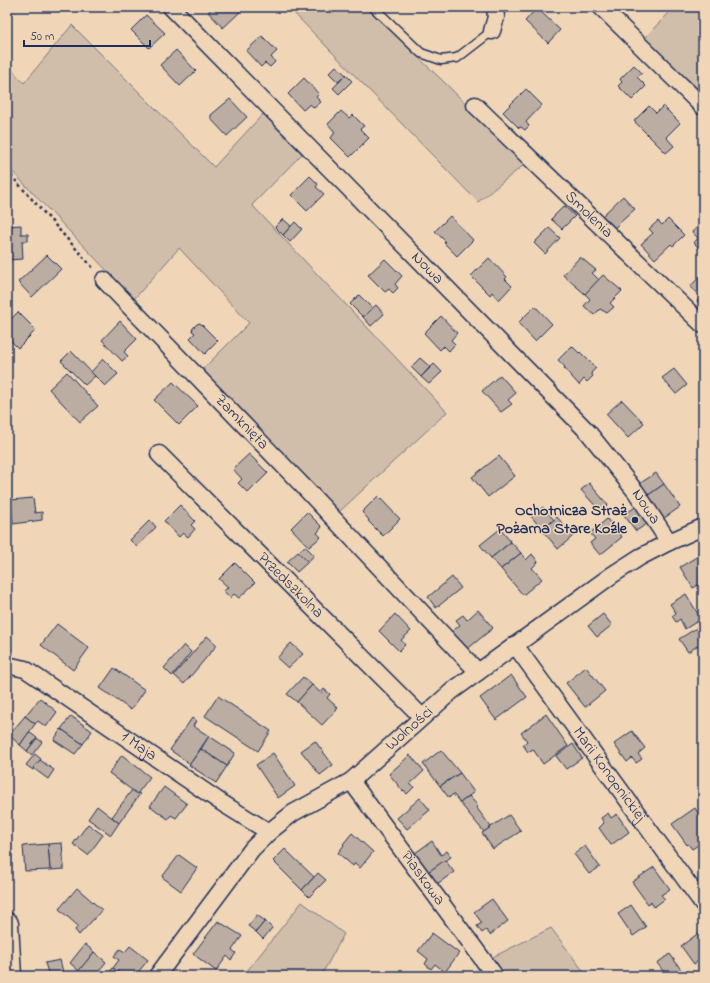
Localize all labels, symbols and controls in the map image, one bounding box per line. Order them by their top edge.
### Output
scale bar [24,22,150,48]
text: 50 m [30,28,54,46]
street label: Smolenia [559,185,619,244]
street label: Nowa [405,246,449,290]
street label: Zamknięta [209,389,274,456]
street label: Nowa [625,484,666,529]
place label: Ochotnicza Straż Pożarna Stare Koźle [496,499,628,541]
marker: Ochotnicza Straż Pożarna Stare Koźle [630,515,640,525]
street label: Przedszkolna [252,547,329,624]
street label: Wolności [380,701,439,757]
street label: Marii Konopnickiej [566,722,652,828]
street label: 1 Maja [116,725,162,767]
street label: Piaskowa [395,846,451,911]

